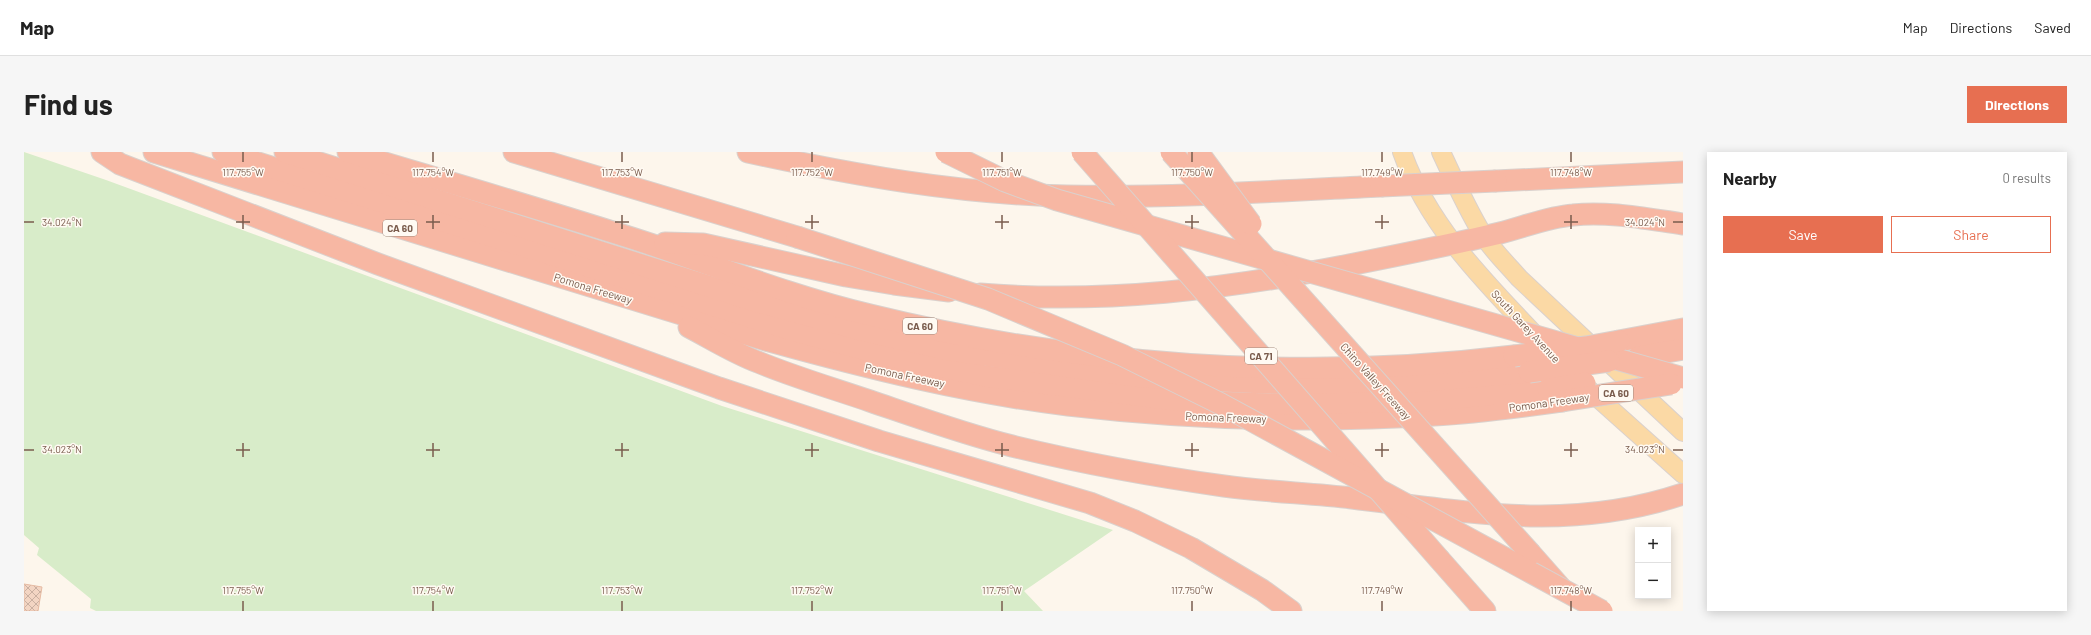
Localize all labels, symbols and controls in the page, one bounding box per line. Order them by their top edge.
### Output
text: Map [20,16,54,39]
text: Map [1903,19,1928,36]
text: Directions [1950,19,2012,36]
text: Saved [2034,19,2071,36]
button: Directions [1967,86,2067,123]
text: Find us [24,87,113,121]
text: 117.755°W [222,166,264,178]
text: 117.754°W [412,166,454,178]
text: 117.753°W [601,166,643,178]
text: 117.752°W [791,166,833,178]
text: 117.751°W [982,166,1022,178]
text: 117.750°W [1171,166,1213,178]
text: 117.749°W [1361,166,1403,178]
text: 117.748°W [1550,166,1592,178]
text: Nearby [1723,168,1777,188]
text: 0 results [2002,170,2051,186]
text: 34.024°N [42,216,82,228]
text: 34.024°N [1625,216,1665,228]
button: Save [1723,216,1883,253]
button: Share [1891,216,2051,253]
road number: CA 60 [383,220,417,236]
street label: Pomona Freeway [552,270,634,306]
street label: South Garey Avenue [1489,287,1563,365]
road number: CA 60 [903,318,937,334]
street label: Chino Valley Freeway [1338,340,1414,422]
road number: CA 71 [1245,348,1277,364]
street label: Pomona Freeway [864,360,946,390]
road number: CA 60 [1599,385,1633,401]
street label: Pomona Freeway [1508,390,1590,414]
street label: Pomona Freeway [1185,409,1267,425]
text: 34.023°N [42,443,82,455]
text: 34.023°N [1625,443,1665,455]
map controls [1635,527,1671,599]
button: + [1635,527,1671,563]
button: − [1635,563,1671,599]
text: 117.755°W [222,584,264,596]
text: 117.754°W [412,584,454,596]
text: 117.753°W [601,584,643,596]
text: 117.752°W [791,584,833,596]
text: 117.751°W [982,584,1022,596]
text: 117.750°W [1171,584,1213,596]
text: 117.749°W [1361,584,1403,596]
text: 117.748°W [1550,584,1592,596]

